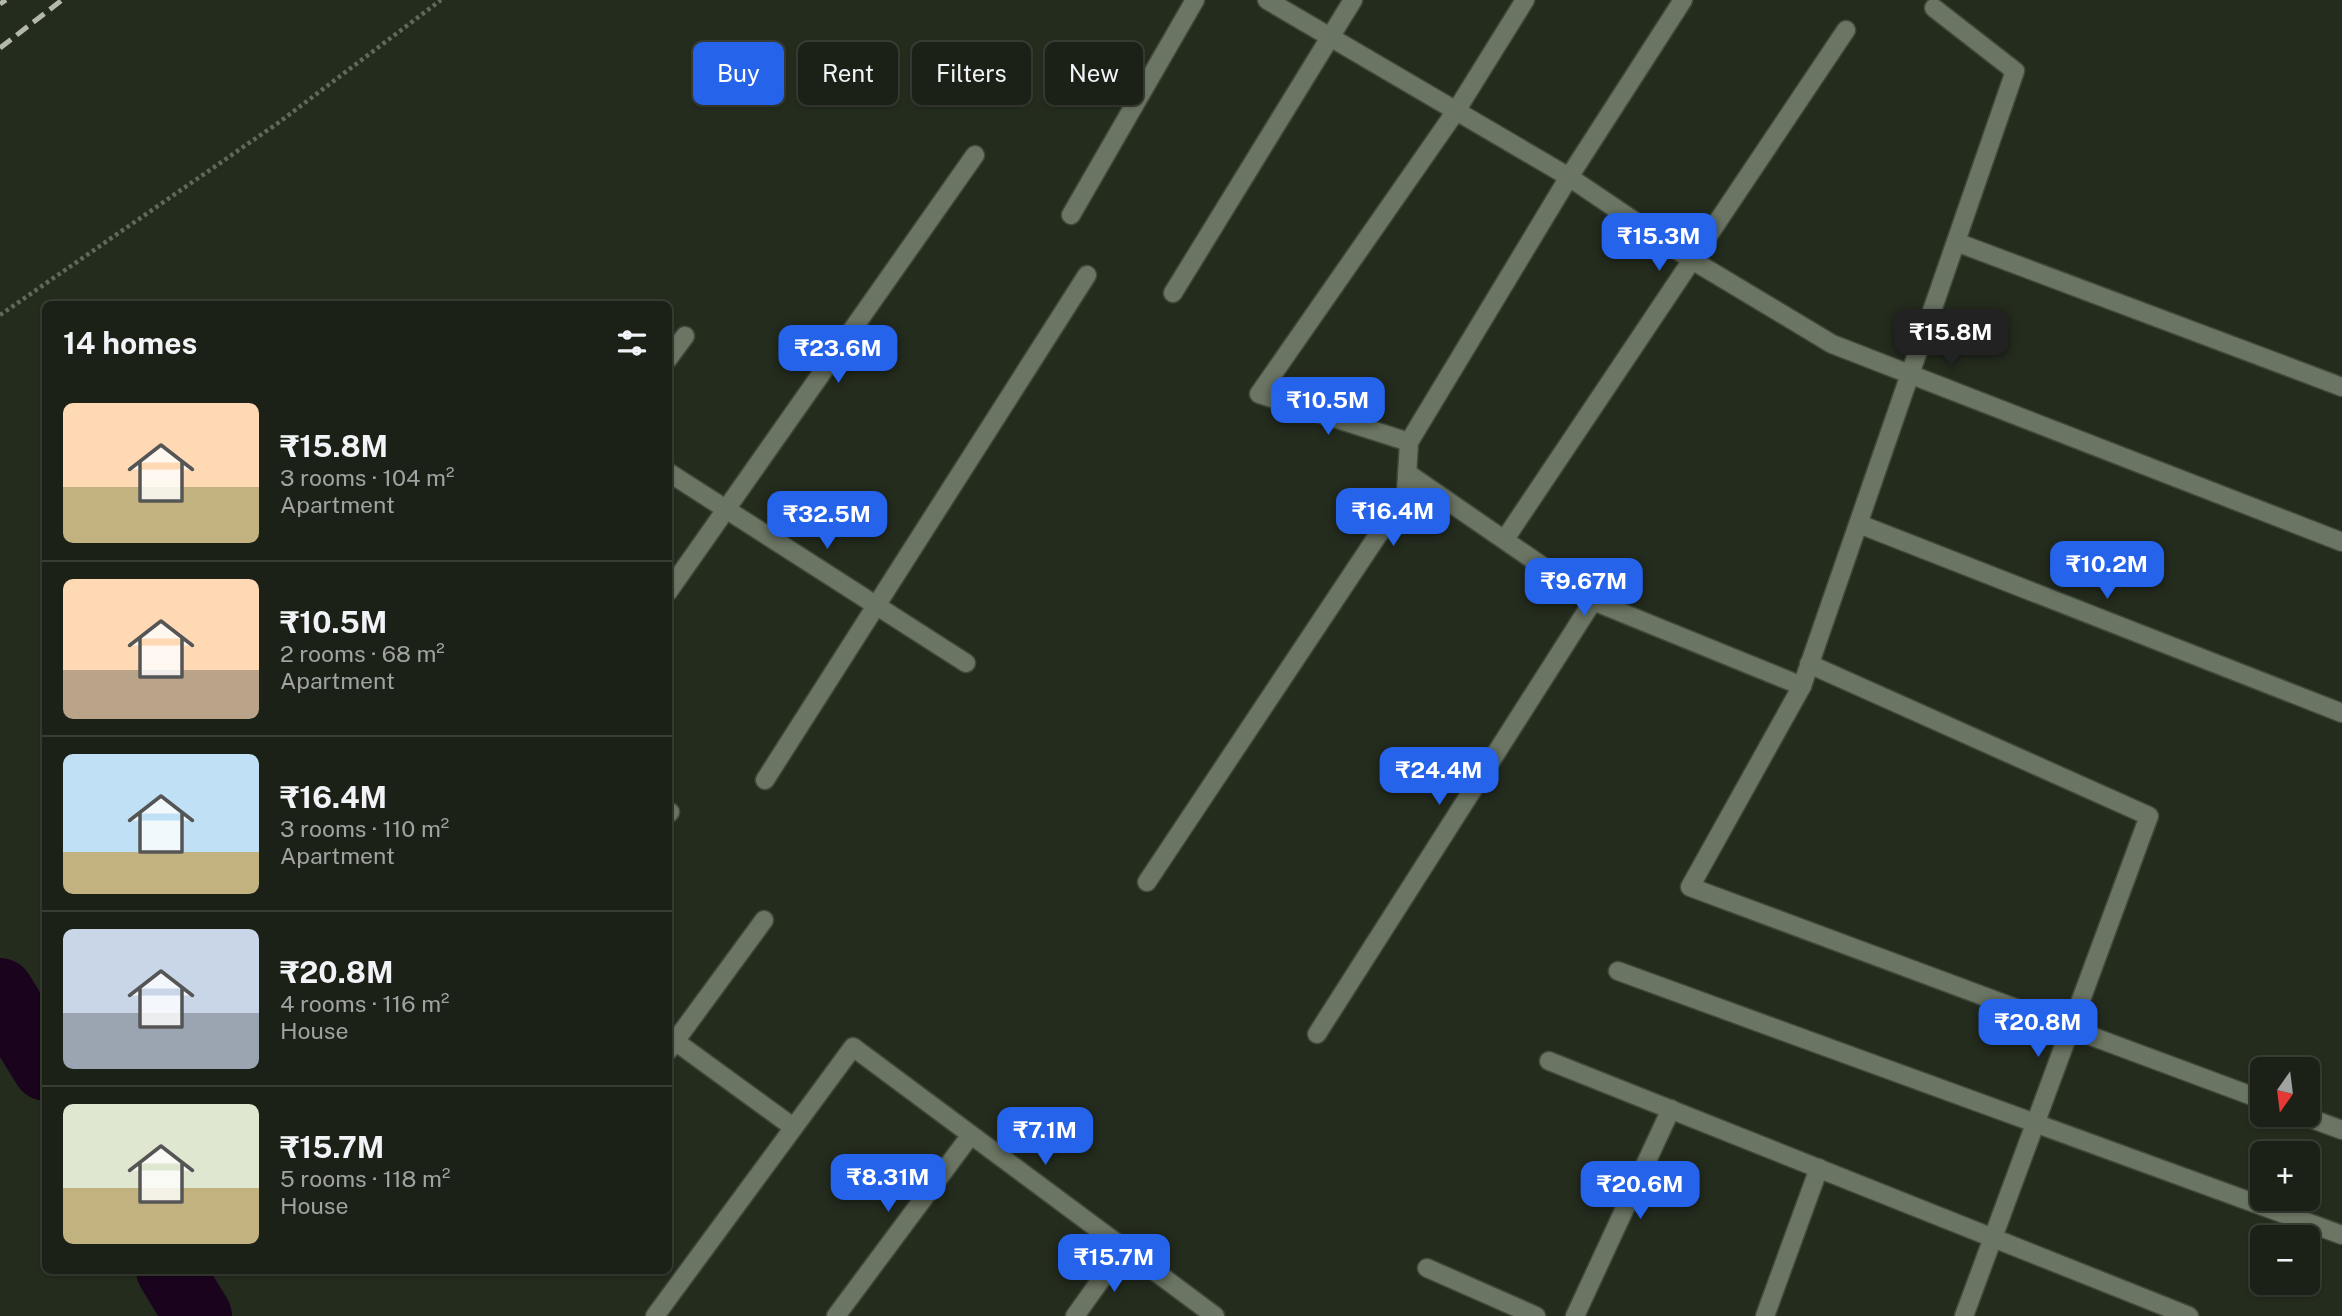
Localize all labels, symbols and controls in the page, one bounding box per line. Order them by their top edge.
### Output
chip: Buy [693,42,784,105]
chip: Rent [798,42,898,105]
chip: Filters [912,42,1031,105]
chip: New [1045,42,1143,105]
pin: ₹15.3M [1602,214,1716,273]
text: ₹15.3M [1618,222,1700,249]
pin: ₹15.8M [1894,310,2008,369]
text: ₹15.8M [1910,318,1992,345]
icon: filters [613,324,651,362]
text: 14 homes [63,325,197,361]
pin: ₹23.6M [781,326,895,385]
text: ₹23.6M [794,334,882,361]
pin: ₹10.5M [1271,378,1385,437]
text: ₹10.5M [1287,386,1369,413]
text: ₹15.8M [280,428,388,464]
icon: home [119,431,203,515]
text: 3 rooms · 104 m² [280,464,454,491]
pin: ₹16.4M [1336,489,1450,548]
text: Apartment [280,491,395,518]
pin: ₹32.5M [770,491,884,551]
text: ₹16.4M [1352,497,1434,524]
text: ₹32.5M [783,500,871,527]
pin: ₹10.2M [2050,542,2164,601]
text: ₹10.2M [2066,550,2148,577]
pin: ₹9.67M [1527,558,1641,618]
text: ₹9.67M [1541,567,1627,594]
text: ₹10.5M [280,604,387,640]
icon: home [119,607,203,691]
text: 2 rooms · 68 m² [280,640,445,667]
text: Apartment [280,667,395,694]
pin: ₹24.4M [1382,748,1496,807]
text: ₹24.4M [1396,756,1482,783]
text: ₹16.4M [280,779,387,815]
icon: home [119,782,203,866]
text: 3 rooms · 110 m² [280,815,449,842]
text: Apartment [280,842,395,869]
text: ₹20.8M [280,954,393,990]
icon: home [119,957,203,1041]
text: 4 rooms · 116 m² [280,990,449,1017]
pin: ₹20.8M [1981,1000,2095,1059]
text: ₹20.8M [1995,1008,2081,1035]
text: House [280,1017,348,1044]
north arrow [2250,1057,2320,1127]
map controls [2250,1057,2320,1295]
pin: ₹7.1M [996,1108,1094,1167]
text: ₹7.1M [1013,1116,1077,1143]
text: ₹15.7M [280,1129,384,1165]
icon: home [119,1132,203,1216]
button: + [2250,1141,2320,1211]
pin: ₹8.31M [831,1154,945,1214]
pin: ₹20.6M [1583,1162,1697,1221]
text: ₹8.31M [847,1163,929,1190]
text: 5 rooms · 118 m² [280,1165,450,1192]
text: ₹20.6M [1597,1170,1683,1197]
text: House [280,1192,348,1219]
button: − [2250,1225,2320,1295]
pin: ₹15.7M [1057,1234,1171,1294]
text: ₹15.7M [1074,1243,1154,1270]

